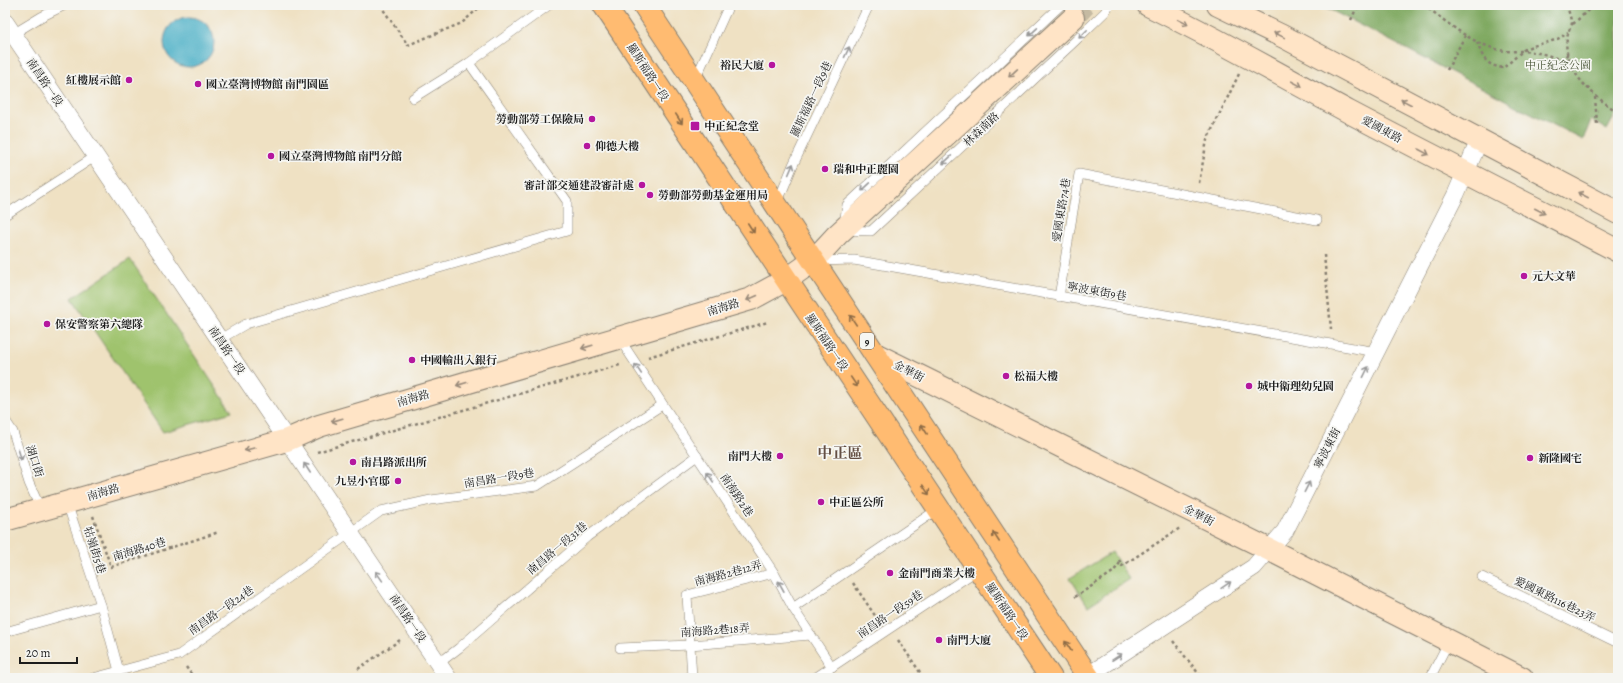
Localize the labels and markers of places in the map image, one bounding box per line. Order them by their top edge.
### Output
place label: 裕民大廈 [720,58,764,73]
marker: 裕民大廈 [767,60,777,70]
place label: 紅樓展示館 [66,73,121,88]
marker: 紅樓展示館 [124,75,134,85]
place label: 國立臺灣博物館 南門園區 [206,77,329,92]
marker: 國立臺灣博物館 南門園區 [193,79,203,89]
place label: 勞動部勞工保險局 [496,112,584,127]
marker: 勞動部勞工保險局 [587,114,597,124]
place label: 中正紀念堂 [704,119,759,134]
marker: 中正紀念堂 [689,120,701,132]
place label: 仰德大樓 [595,139,639,154]
marker: 仰德大樓 [582,141,592,151]
place label: 國立臺灣博物館 南門分館 [279,149,402,164]
marker: 國立臺灣博物館 南門分館 [266,151,276,161]
place label: 瑞和中正麗園 [833,162,899,177]
marker: 瑞和中正麗園 [820,164,830,174]
place label: 審計部交通建設審計處 [524,178,634,193]
marker: 審計部交通建設審計處 [637,180,647,190]
place label: 勞動部勞動基金運用局 [658,188,768,203]
marker: 勞動部勞動基金運用局 [645,190,655,200]
place label: 元大文華 [1532,269,1576,284]
marker: 元大文華 [1519,271,1529,281]
place label: 保安警察第六總隊 [55,317,143,332]
marker: 保安警察第六總隊 [42,319,52,329]
place label: 中國輸出入銀行 [420,353,497,368]
marker: 中國輸出入銀行 [407,355,417,365]
place label: 松福大樓 [1014,369,1058,384]
marker: 松福大樓 [1001,371,1011,381]
place label: 城中衛理幼兒園 [1257,379,1334,394]
marker: 城中衛理幼兒園 [1244,381,1254,391]
place label: 南門大樓 [728,449,772,464]
marker: 南門大樓 [775,451,785,461]
place label: 新隆國宅 [1538,451,1582,466]
marker: 新隆國宅 [1525,453,1535,463]
place label: 南昌路派出所 [361,455,427,470]
marker: 南昌路派出所 [348,457,358,467]
place label: 九昱小官邸 [335,474,390,489]
marker: 九昱小官邸 [393,476,403,486]
place label: 中正區公所 [829,495,884,510]
marker: 中正區公所 [816,497,826,507]
place label: 金南門商業大樓 [898,566,975,581]
marker: 金南門商業大樓 [885,568,895,578]
place label: 南門大廈 [947,633,991,648]
marker: 南門大廈 [934,635,944,645]

